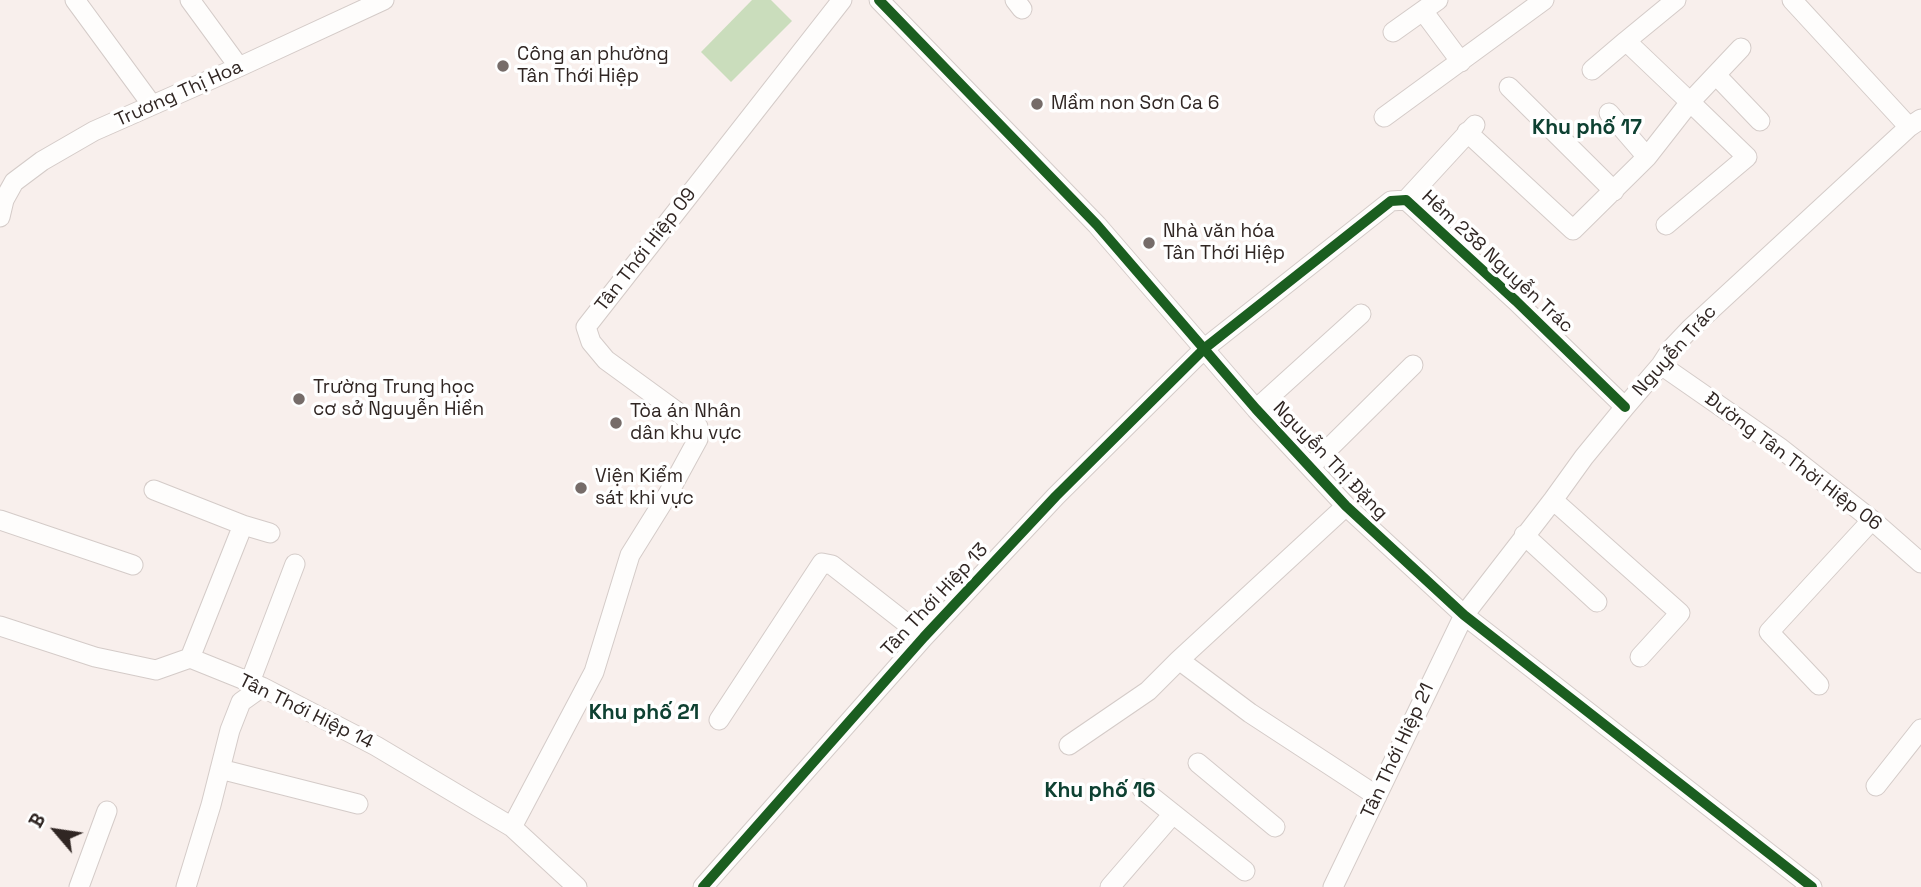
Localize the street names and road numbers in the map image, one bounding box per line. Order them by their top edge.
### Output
street label: Trương Thị Hoa [112,56,246,132]
street label: Tân Thới Hiệp 09 [591,184,701,316]
street label: Hẻm 238 Nguyễn Trác [1416,186,1578,338]
street label: Nguyễn Trác [1628,301,1722,401]
street label: Đường Tân Thời Hiệp 06 [1700,388,1886,536]
street label: Nguyễn Thị Đặng [1268,397,1392,525]
street label: Tân Thới Hiệp 13 [877,539,993,661]
street label: Tân Thới Hiệp 14 [235,670,377,754]
street label: Tân Thới Hiệp 21 [1357,680,1439,822]

